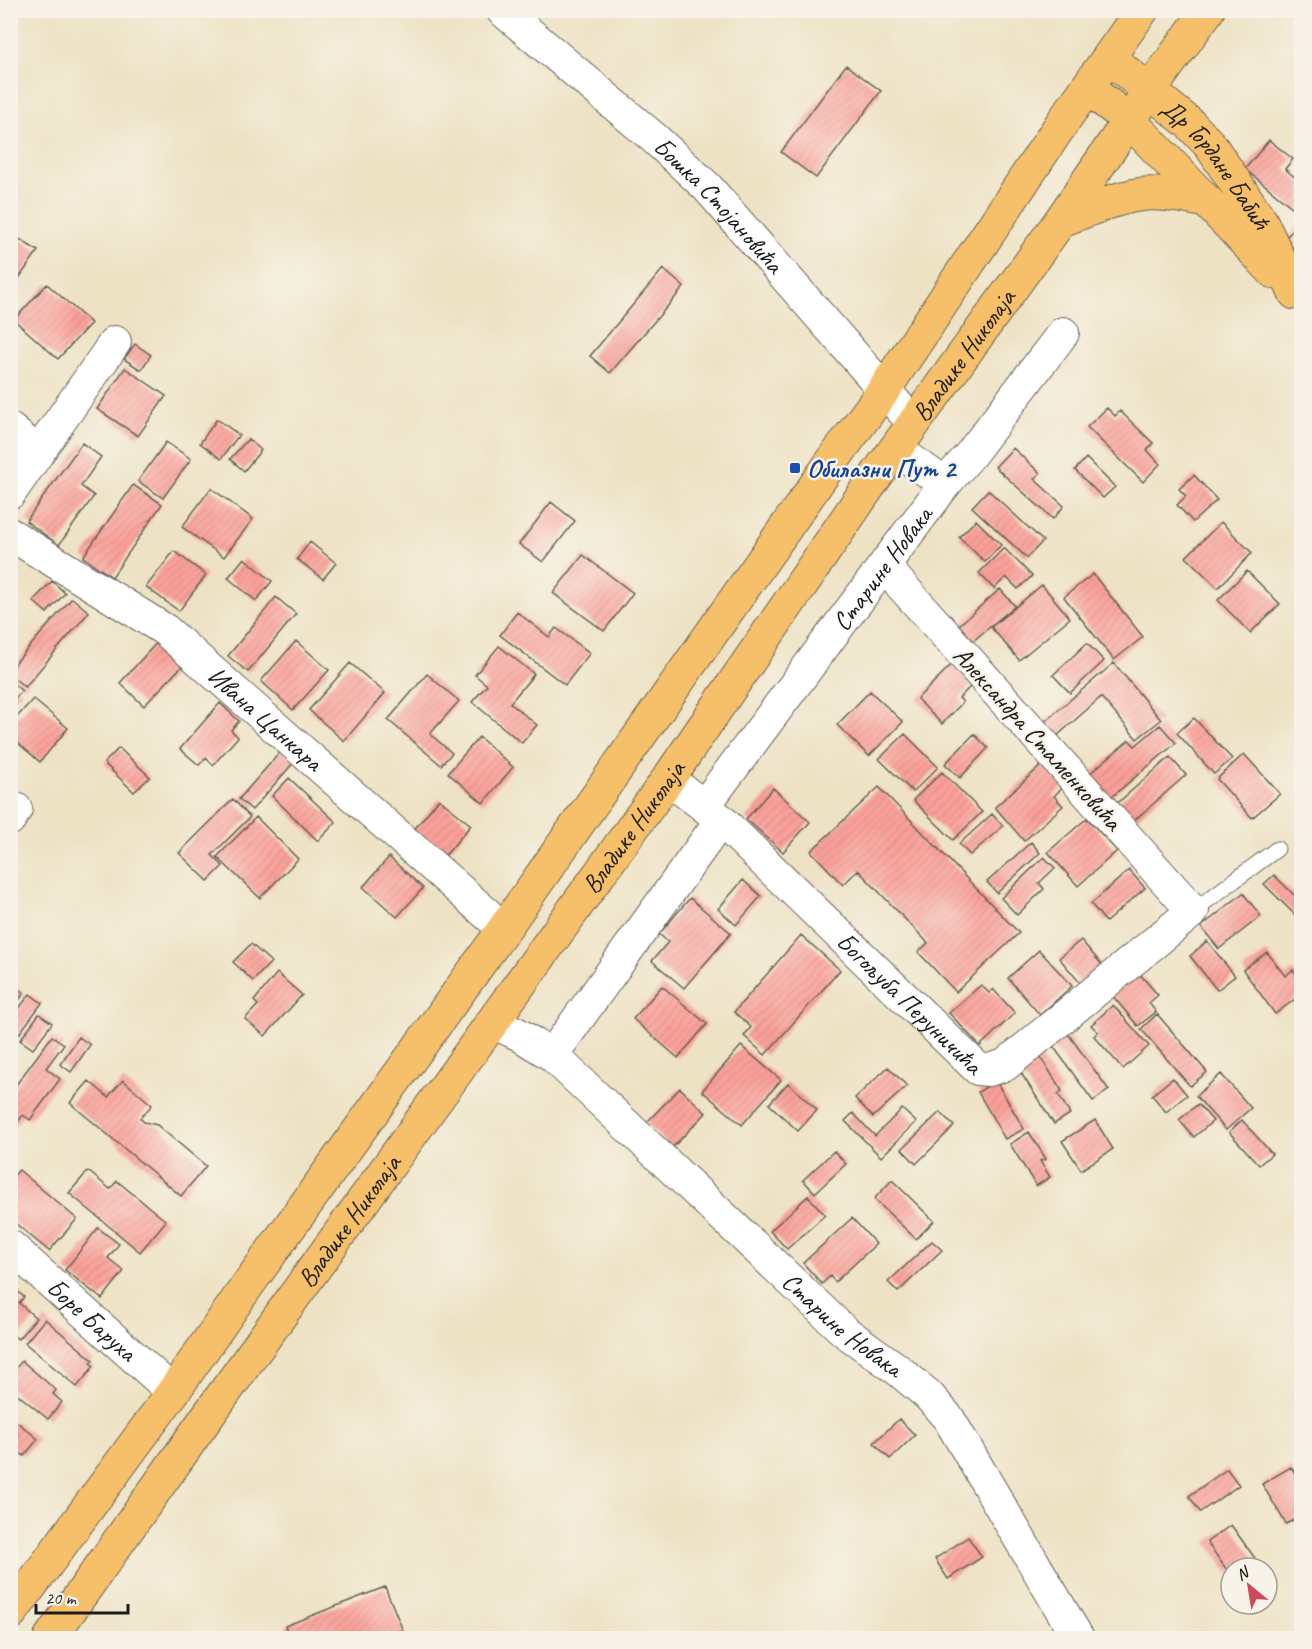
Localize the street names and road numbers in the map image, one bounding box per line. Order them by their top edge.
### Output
street label: Др Гордане Бабић [1154,91,1279,236]
street label: Бошка Стојановића [646,130,792,281]
street label: Владике Николаја [905,281,1024,428]
street label: Старине Новака [825,498,941,637]
street label: Александра Стаменковића [946,639,1130,839]
street label: Ивана Цанкара [201,659,330,779]
street label: Владике Николаја [575,753,693,900]
street label: Богољуба Перуничића [830,925,991,1083]
street label: Владике Николаја [290,1147,409,1294]
street label: Старине Новака [775,1265,911,1386]
street label: Боре Баруха [40,1271,145,1370]

